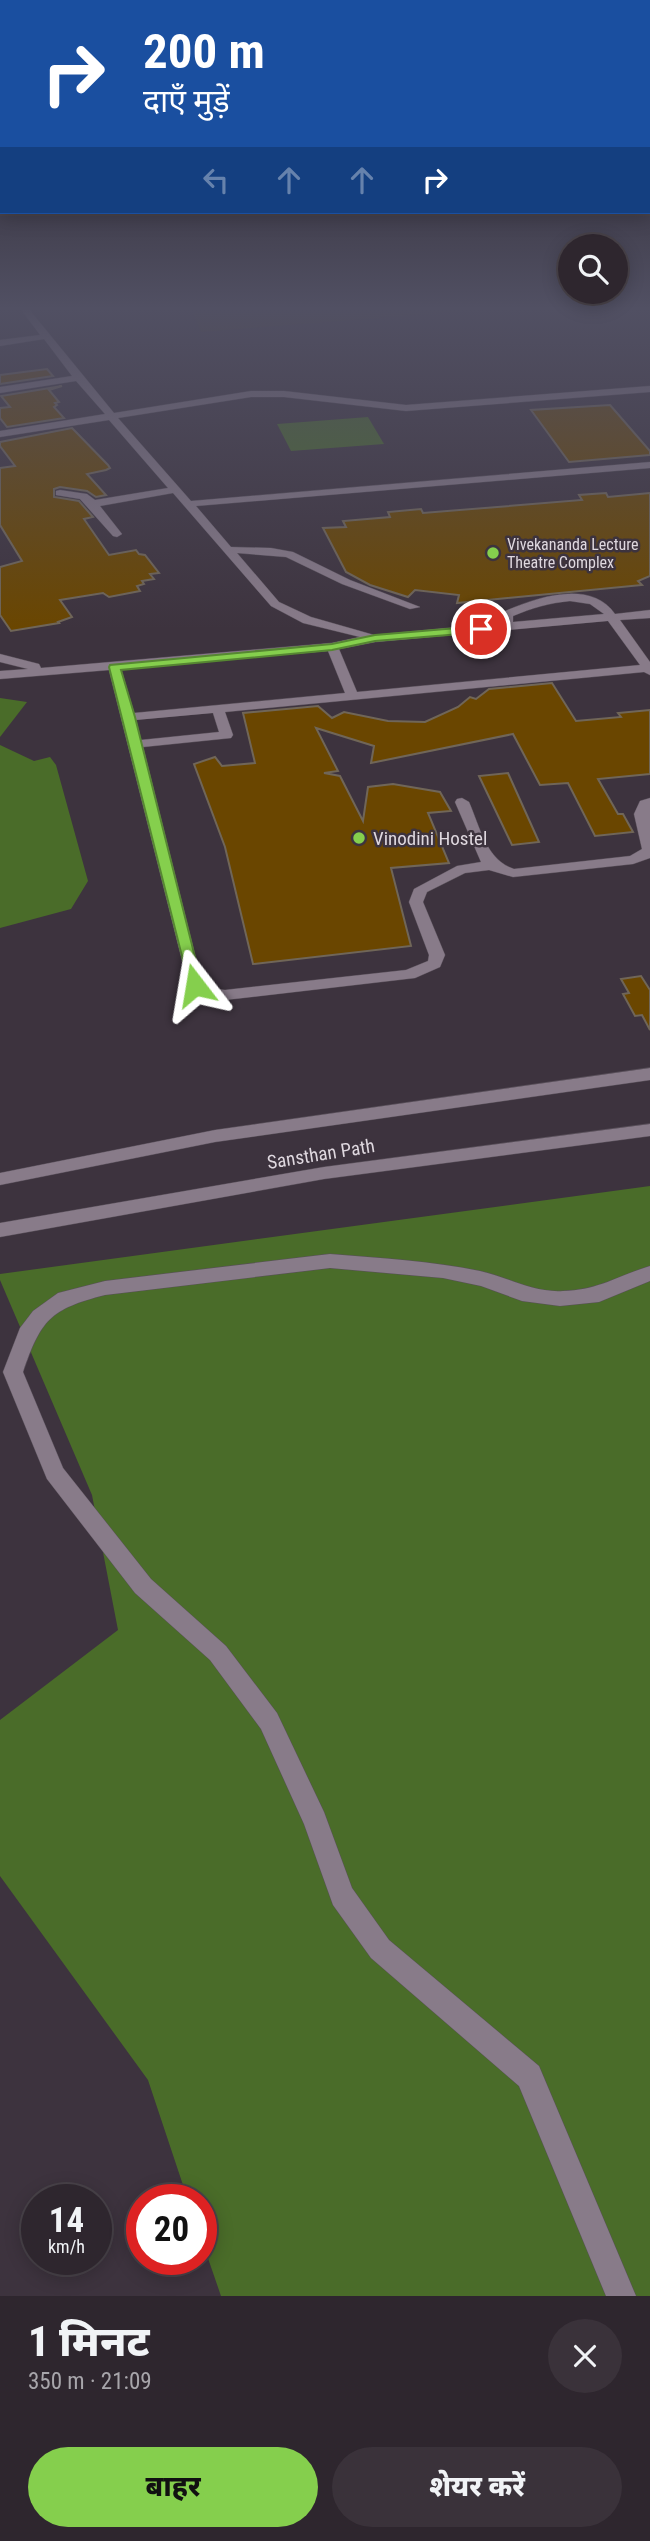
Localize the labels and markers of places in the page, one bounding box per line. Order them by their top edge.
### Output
place label: Vivekananda Lecture Theatre Complex [507,535,638,572]
marker: Vivekananda Lecture Theatre Complex [485,545,501,561]
pin [451,599,511,659]
place label: Vinodini Hostel [373,827,487,850]
marker: Vinodini Hostel [351,830,367,846]

